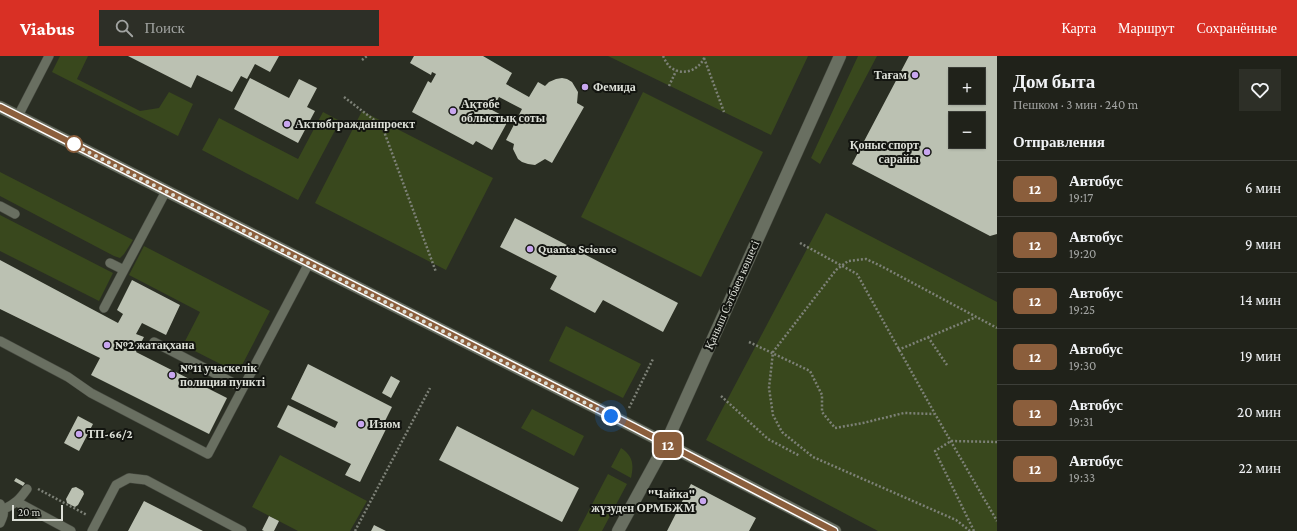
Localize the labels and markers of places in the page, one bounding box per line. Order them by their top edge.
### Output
place label: Тағам [874,68,907,82]
marker: Тағам [910,70,920,80]
place label: Фемида [593,80,636,94]
marker: Фемида [580,82,590,92]
place label: Ақтөбе облыстық соты [461,97,546,125]
marker: Ақтөбе облыстық соты [448,106,458,116]
place label: Актюбгражданпроект [295,117,415,131]
marker: Актюбгражданпроект [282,119,292,129]
unlabelled marker [65,135,83,153]
place label: Қоныс спорт сарайы [850,138,920,166]
marker: Қоныс спорт сарайы [922,147,932,157]
place label: Quanta Science [538,242,617,256]
marker: Quanta Science [525,244,535,254]
place label: №2 жатақхана [115,338,195,352]
marker: №2 жатақхана [102,340,112,350]
place label: №11 учаскелік полиция пункті [180,361,266,389]
marker: №11 учаскелік полиция пункті [167,370,177,380]
place label: Изюм [369,417,400,431]
marker: Изюм [356,419,366,429]
place label: ТП-66/2 [87,427,133,441]
marker: ТП-66/2 [74,429,84,439]
place label: "Чайка" жүзуден ОРМБЖМ [591,487,695,515]
marker: "Чайка" жүзуден ОРМБЖМ [698,496,708,506]

